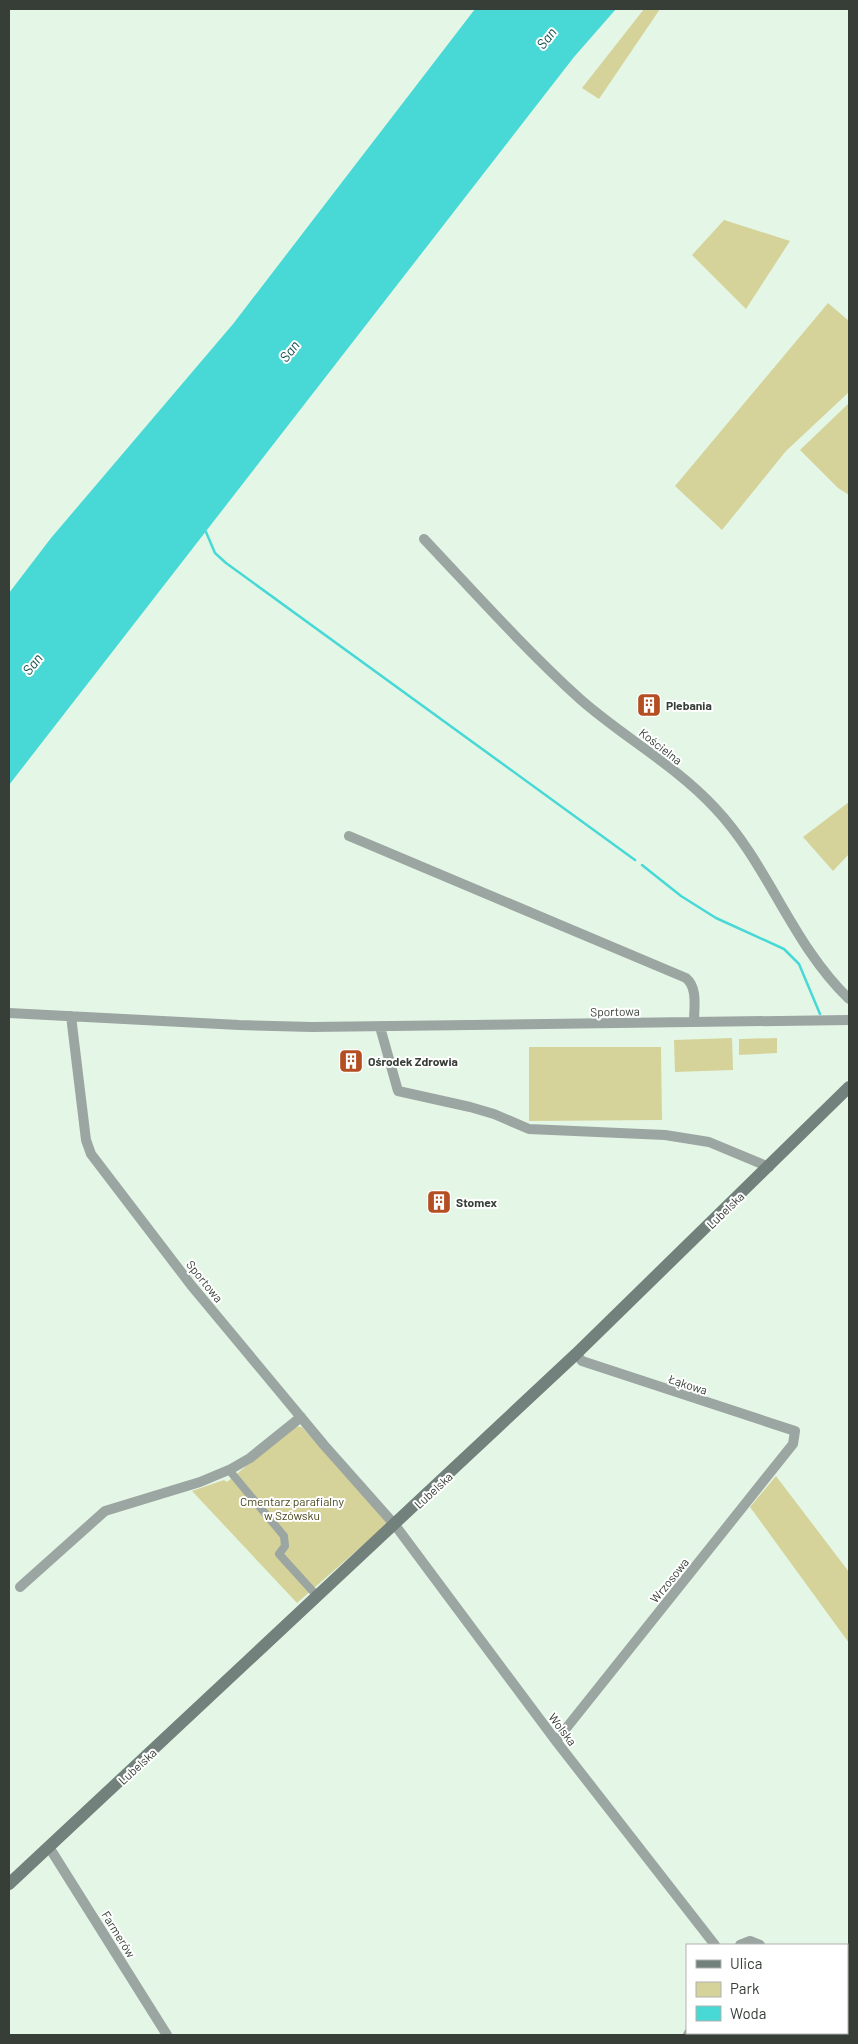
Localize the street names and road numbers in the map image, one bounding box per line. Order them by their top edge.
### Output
street label: Kościelna [637,725,685,767]
street label: Sportowa [590,1004,640,1018]
street label: Lubelska [703,1189,747,1231]
street label: Sportowa [184,1257,226,1305]
street label: Łąkowa [666,1371,709,1397]
street label: Lubelska [411,1469,455,1511]
street label: Wrzosowa [647,1555,691,1605]
street label: Wolska [546,1710,580,1748]
street label: Lubelska [115,1745,159,1787]
street label: Farmerów [99,1908,139,1960]

